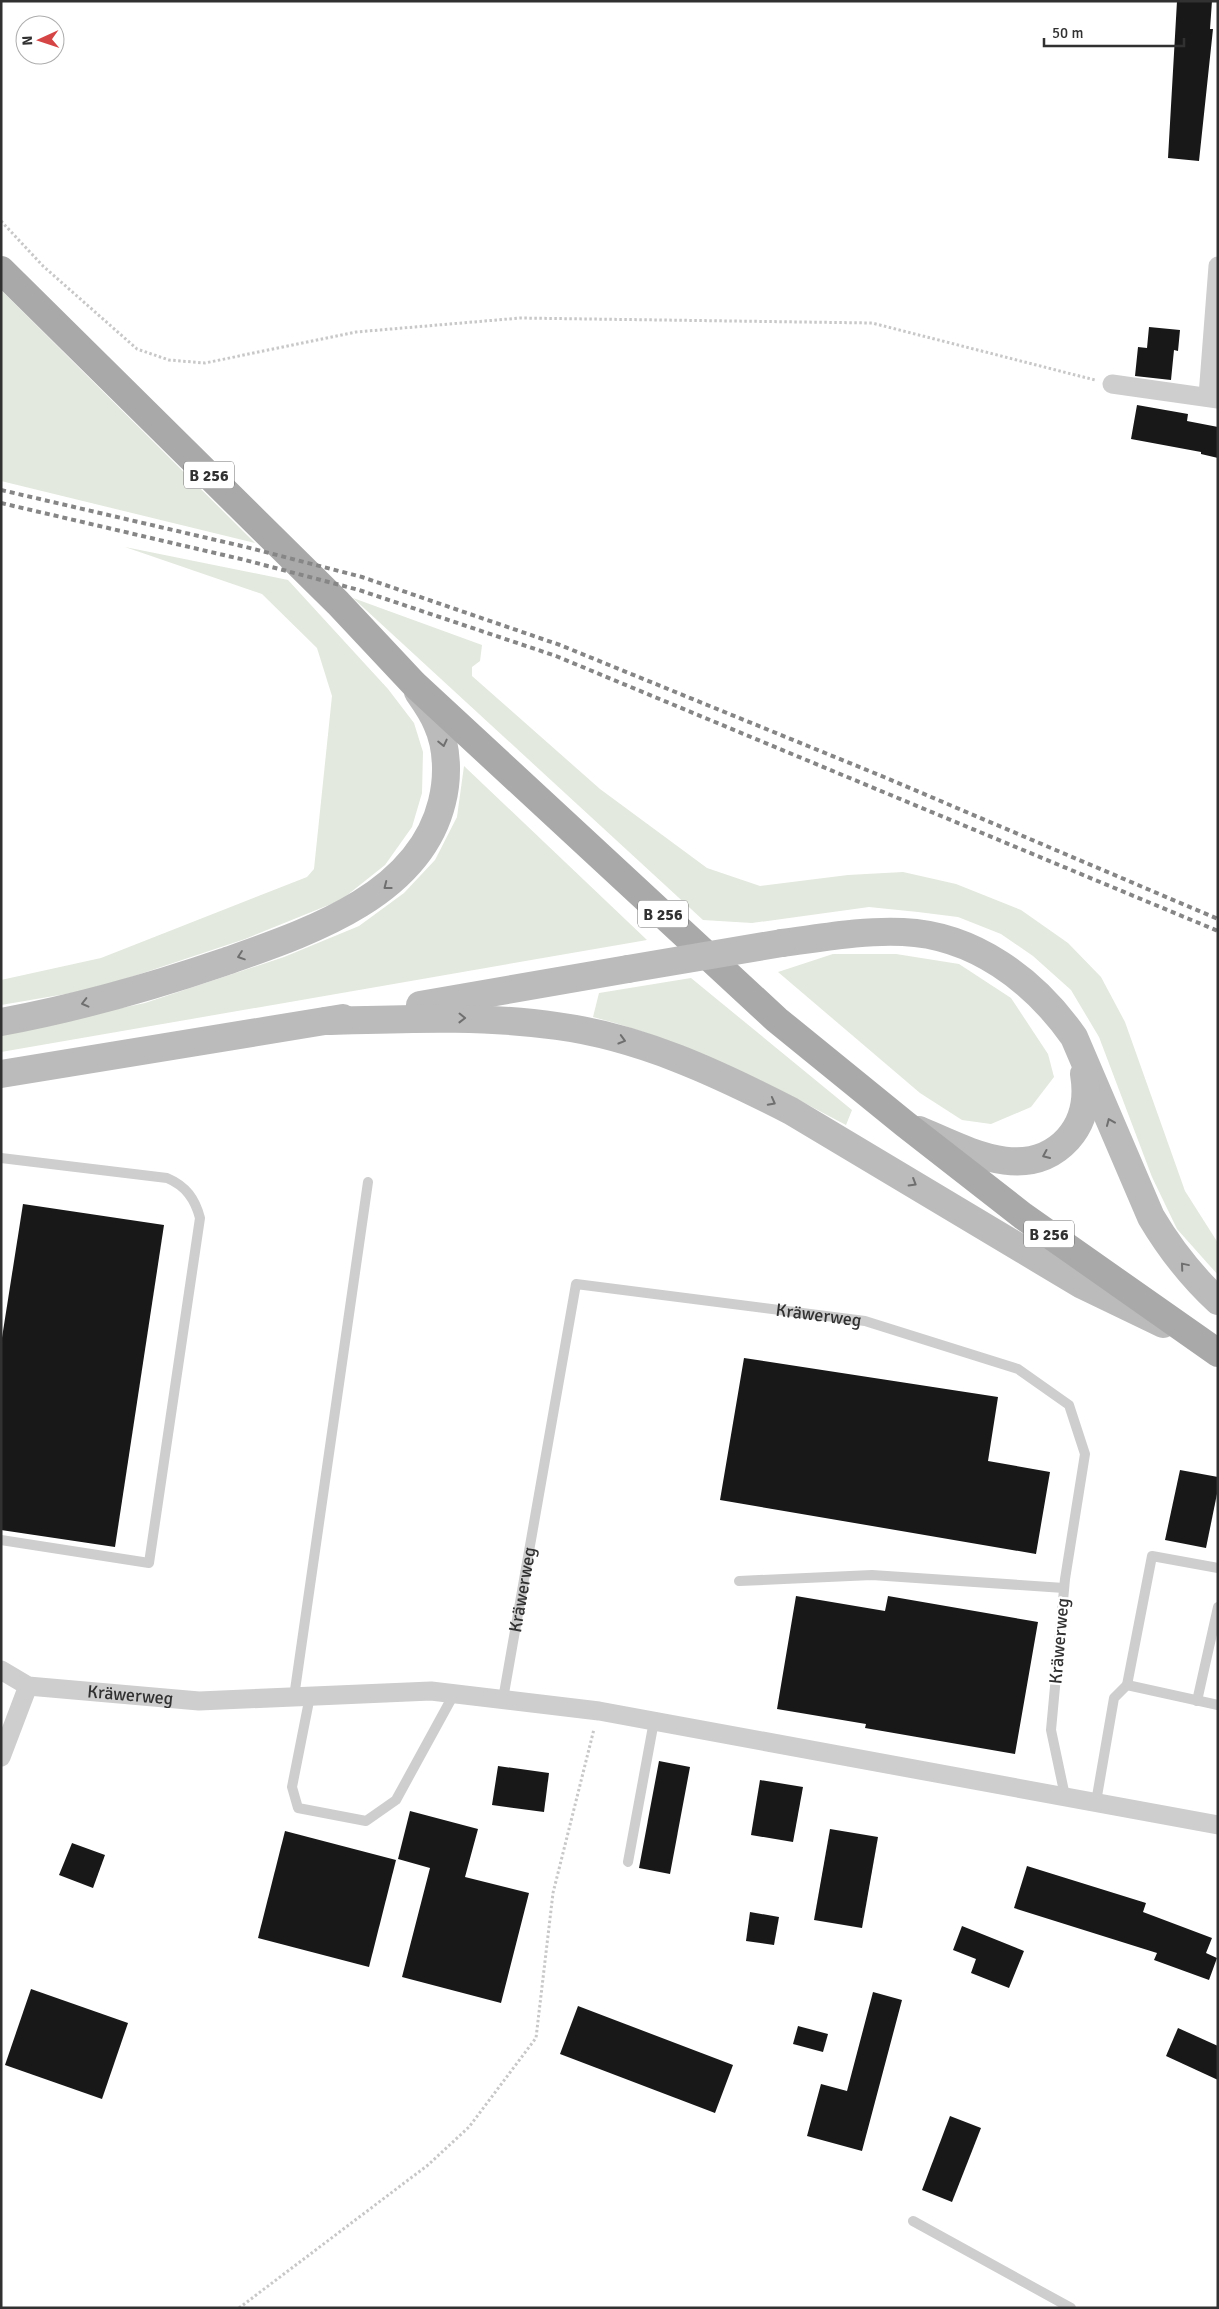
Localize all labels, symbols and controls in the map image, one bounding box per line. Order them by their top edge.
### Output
north arrow [15,15,65,65]
scale bar [1044,15,1184,47]
text: 50 m [1052,24,1083,42]
text: N [19,35,36,46]
road number: B 256 [184,462,234,488]
one-way arrow [437,739,448,747]
one-way arrow [383,880,393,889]
road number: B 256 [638,901,688,928]
one-way arrow [237,950,246,960]
one-way arrow [81,997,90,1008]
one-way arrow [458,1013,466,1023]
one-way arrow [618,1035,626,1045]
one-way arrow [767,1096,776,1106]
one-way arrow [1106,1118,1116,1127]
one-way arrow [1042,1148,1051,1159]
one-way arrow [908,1177,917,1187]
road number: B 256 [1024,1220,1074,1248]
one-way arrow [1182,1263,1190,1272]
street label: Kräwerweg [774,1299,863,1331]
street label: Kräwerweg [504,1545,541,1634]
street label: Kräwerweg [1044,1597,1074,1685]
street label: Kräwerweg [86,1680,174,1710]

